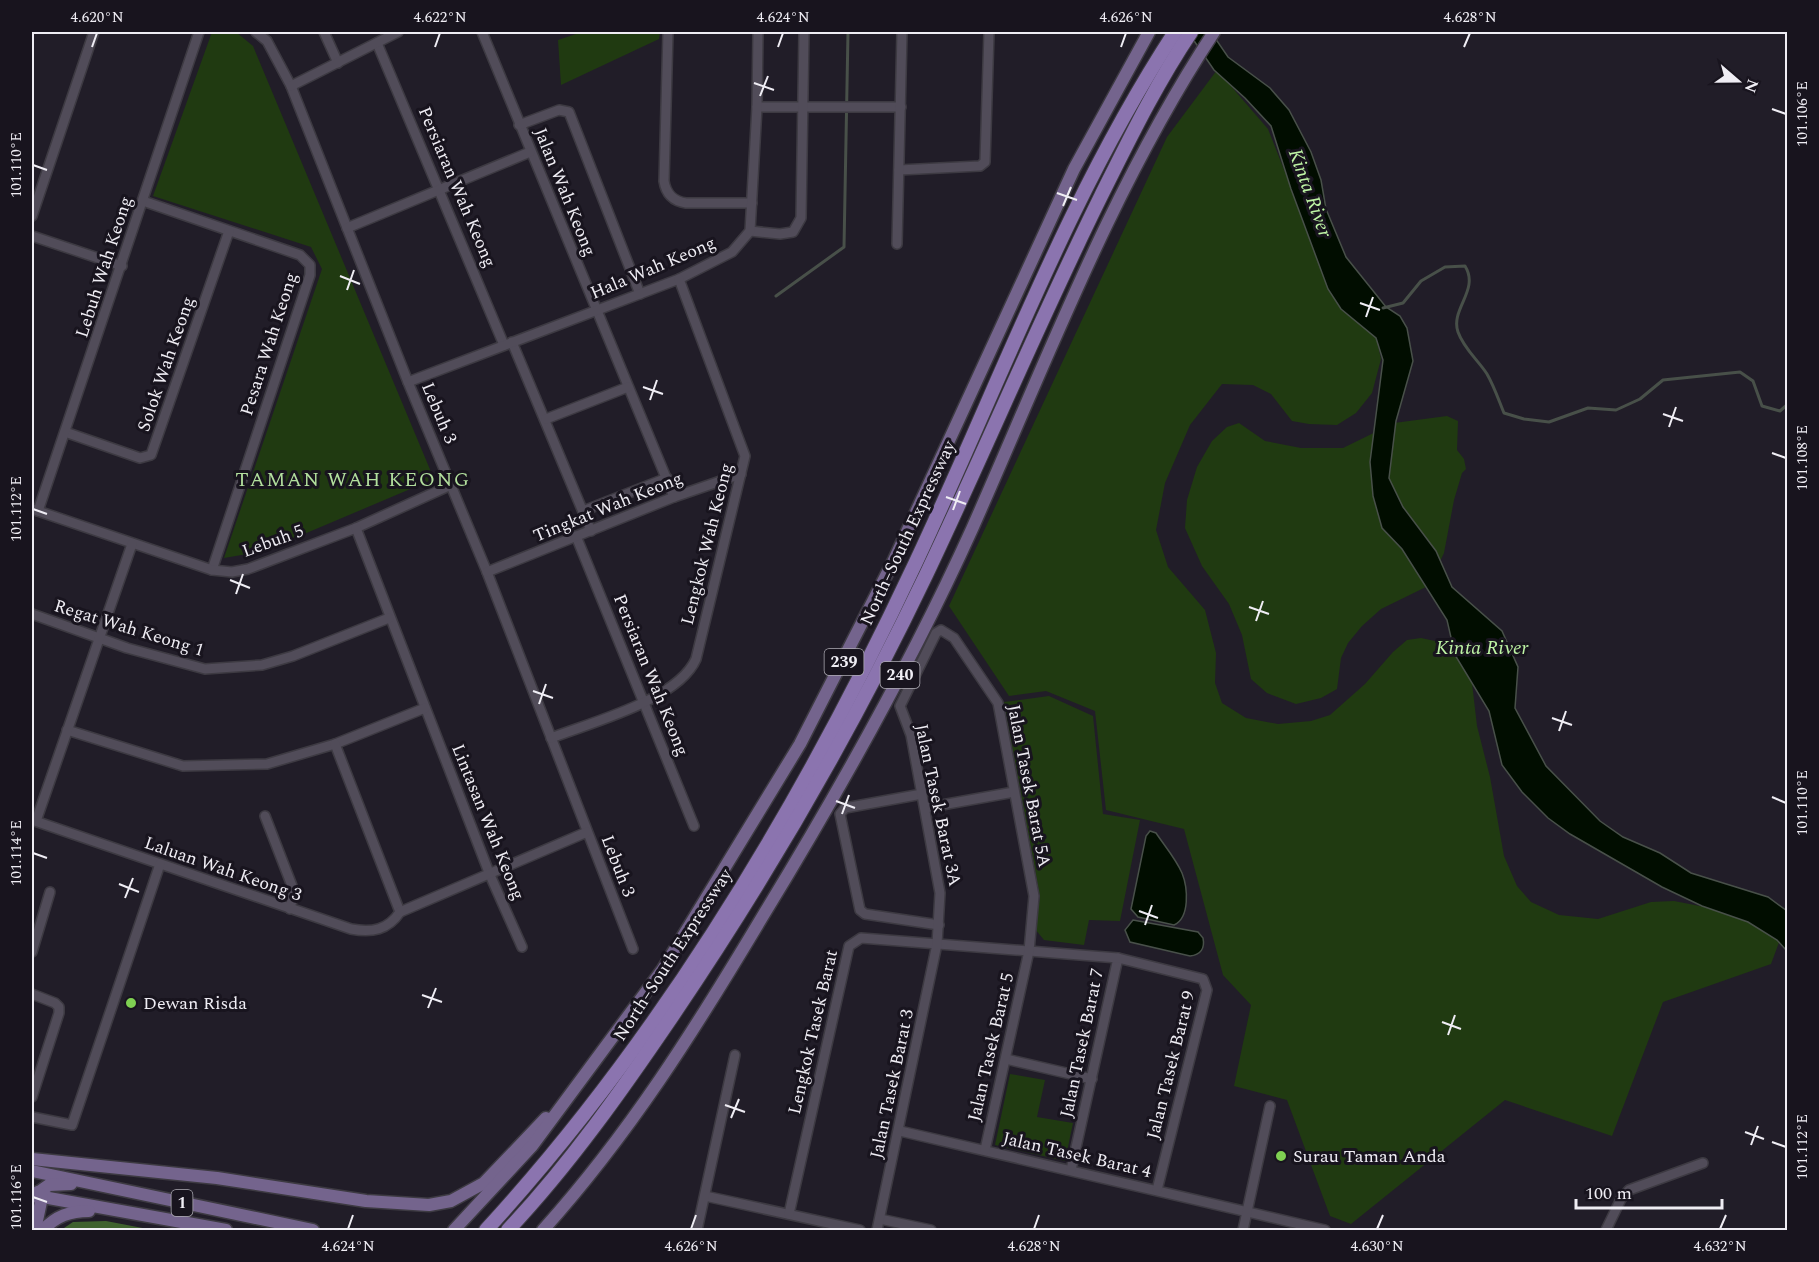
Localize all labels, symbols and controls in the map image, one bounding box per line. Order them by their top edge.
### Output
text: 4.620°N [70,6,124,29]
text: 4.622°N [413,6,467,29]
text: 4.624°N [756,6,810,29]
text: 4.626°N [1099,6,1153,29]
text: 4.628°N [1443,6,1497,29]
north arrow [1708,51,1768,111]
text: N [1738,76,1765,96]
text: 101.106°E [1791,81,1814,147]
street label: Persiaran Wah Keong [411,102,503,272]
street label: Jalan Wah Keong [527,124,603,260]
text: 101.110°E [5,132,28,198]
water label: Kinta River [1280,144,1340,243]
street label: Lebuh Wah Keong [68,193,140,341]
street label: Hala Wah Keong [586,229,720,307]
street label: Pesara Wah Keong [233,269,305,419]
street label: Solok Wah Keong [130,293,202,435]
street label: Lebuh 3 [414,378,464,448]
text: 101.108°E [1791,425,1814,491]
street label: North–South Expressway [853,435,963,630]
street label: Lengkok Wah Keong [674,460,740,628]
district label: TAMAN WAH KEONG [235,465,471,495]
street label: Tingkat Wah Keong [529,465,687,549]
text: 101.112°E [5,476,28,542]
street label: Lebuh 5 [238,517,308,565]
street label: Persiaran Wah Keong [606,590,696,760]
street label: Regat Wah Keong 1 [51,592,207,664]
water label: Kinta River [1436,633,1530,663]
road number: 239 [824,649,864,675]
road number: 240 [880,662,920,688]
street label: Jalan Tasek Barat 5A [1000,702,1058,870]
street label: Jalan Tasek Barat 3A [908,721,968,889]
street label: Lintasan Wah Keong [444,740,532,904]
text: 101.110°E [1791,770,1814,836]
text: 101.114°E [5,820,28,886]
street label: Laluan Wah Keong 3 [141,829,305,909]
street label: Lebuh 3 [594,831,642,901]
street label: North–South Expressway [607,862,740,1047]
street label: Lengkok Tasek Barat [781,947,845,1117]
street label: Jalan Tasek Barat 7 [1053,966,1111,1120]
street label: Jalan Tasek Barat 5 [961,970,1021,1124]
street label: Jalan Tasek Barat 9 [1139,988,1203,1142]
place label: Dewan Risda [143,990,247,1017]
marker: Dewan Risda [124,996,138,1010]
street label: Jalan Tasek Barat 3 [863,1007,921,1161]
text: 101.112°E [1791,1114,1814,1180]
street label: Jalan Tasek Barat 4 [1000,1125,1154,1185]
place label: Surau Taman Anda [1293,1143,1446,1170]
marker: Surau Taman Anda [1274,1149,1288,1163]
text: 101.116°E [5,1164,28,1230]
scale bar [1576,1172,1722,1210]
text: 100 m [1585,1180,1632,1207]
road number: 1 [172,1190,192,1216]
text: 4.624°N [321,1235,375,1258]
text: 4.626°N [664,1235,718,1258]
text: 4.628°N [1007,1235,1061,1258]
text: 4.630°N [1350,1235,1404,1258]
text: 4.632°N [1693,1235,1747,1258]

